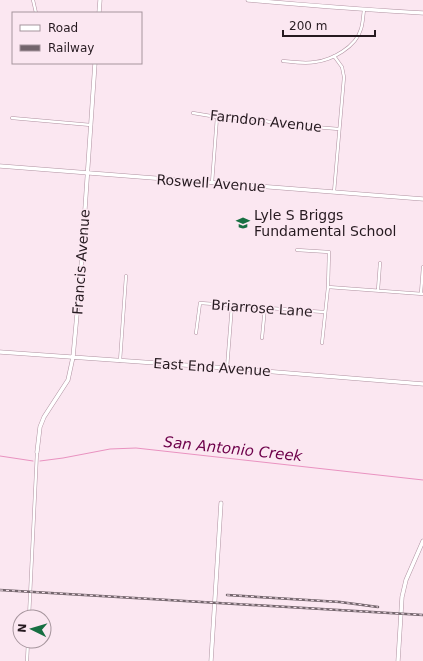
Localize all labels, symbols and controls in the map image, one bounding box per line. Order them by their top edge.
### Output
legend [12,12,142,64]
scale bar [283,12,375,38]
text: 200 m [289,19,327,33]
text: Road [48,21,78,35]
text: Railway [48,41,94,55]
street label: Farndon Avenue [209,107,323,135]
street label: Roswell Avenue [156,171,266,195]
place label: Lyle S Briggs Fundamental School [254,207,397,239]
street label: Francis Avenue [69,209,93,315]
school or university icon: Lyle S Briggs Fundamental School [235,215,251,231]
street label: Briarrose Lane [211,296,313,320]
street label: East End Avenue [153,355,271,379]
water label: San Antonio Creek [163,433,304,465]
north arrow [12,609,52,649]
text: N [16,623,29,633]

